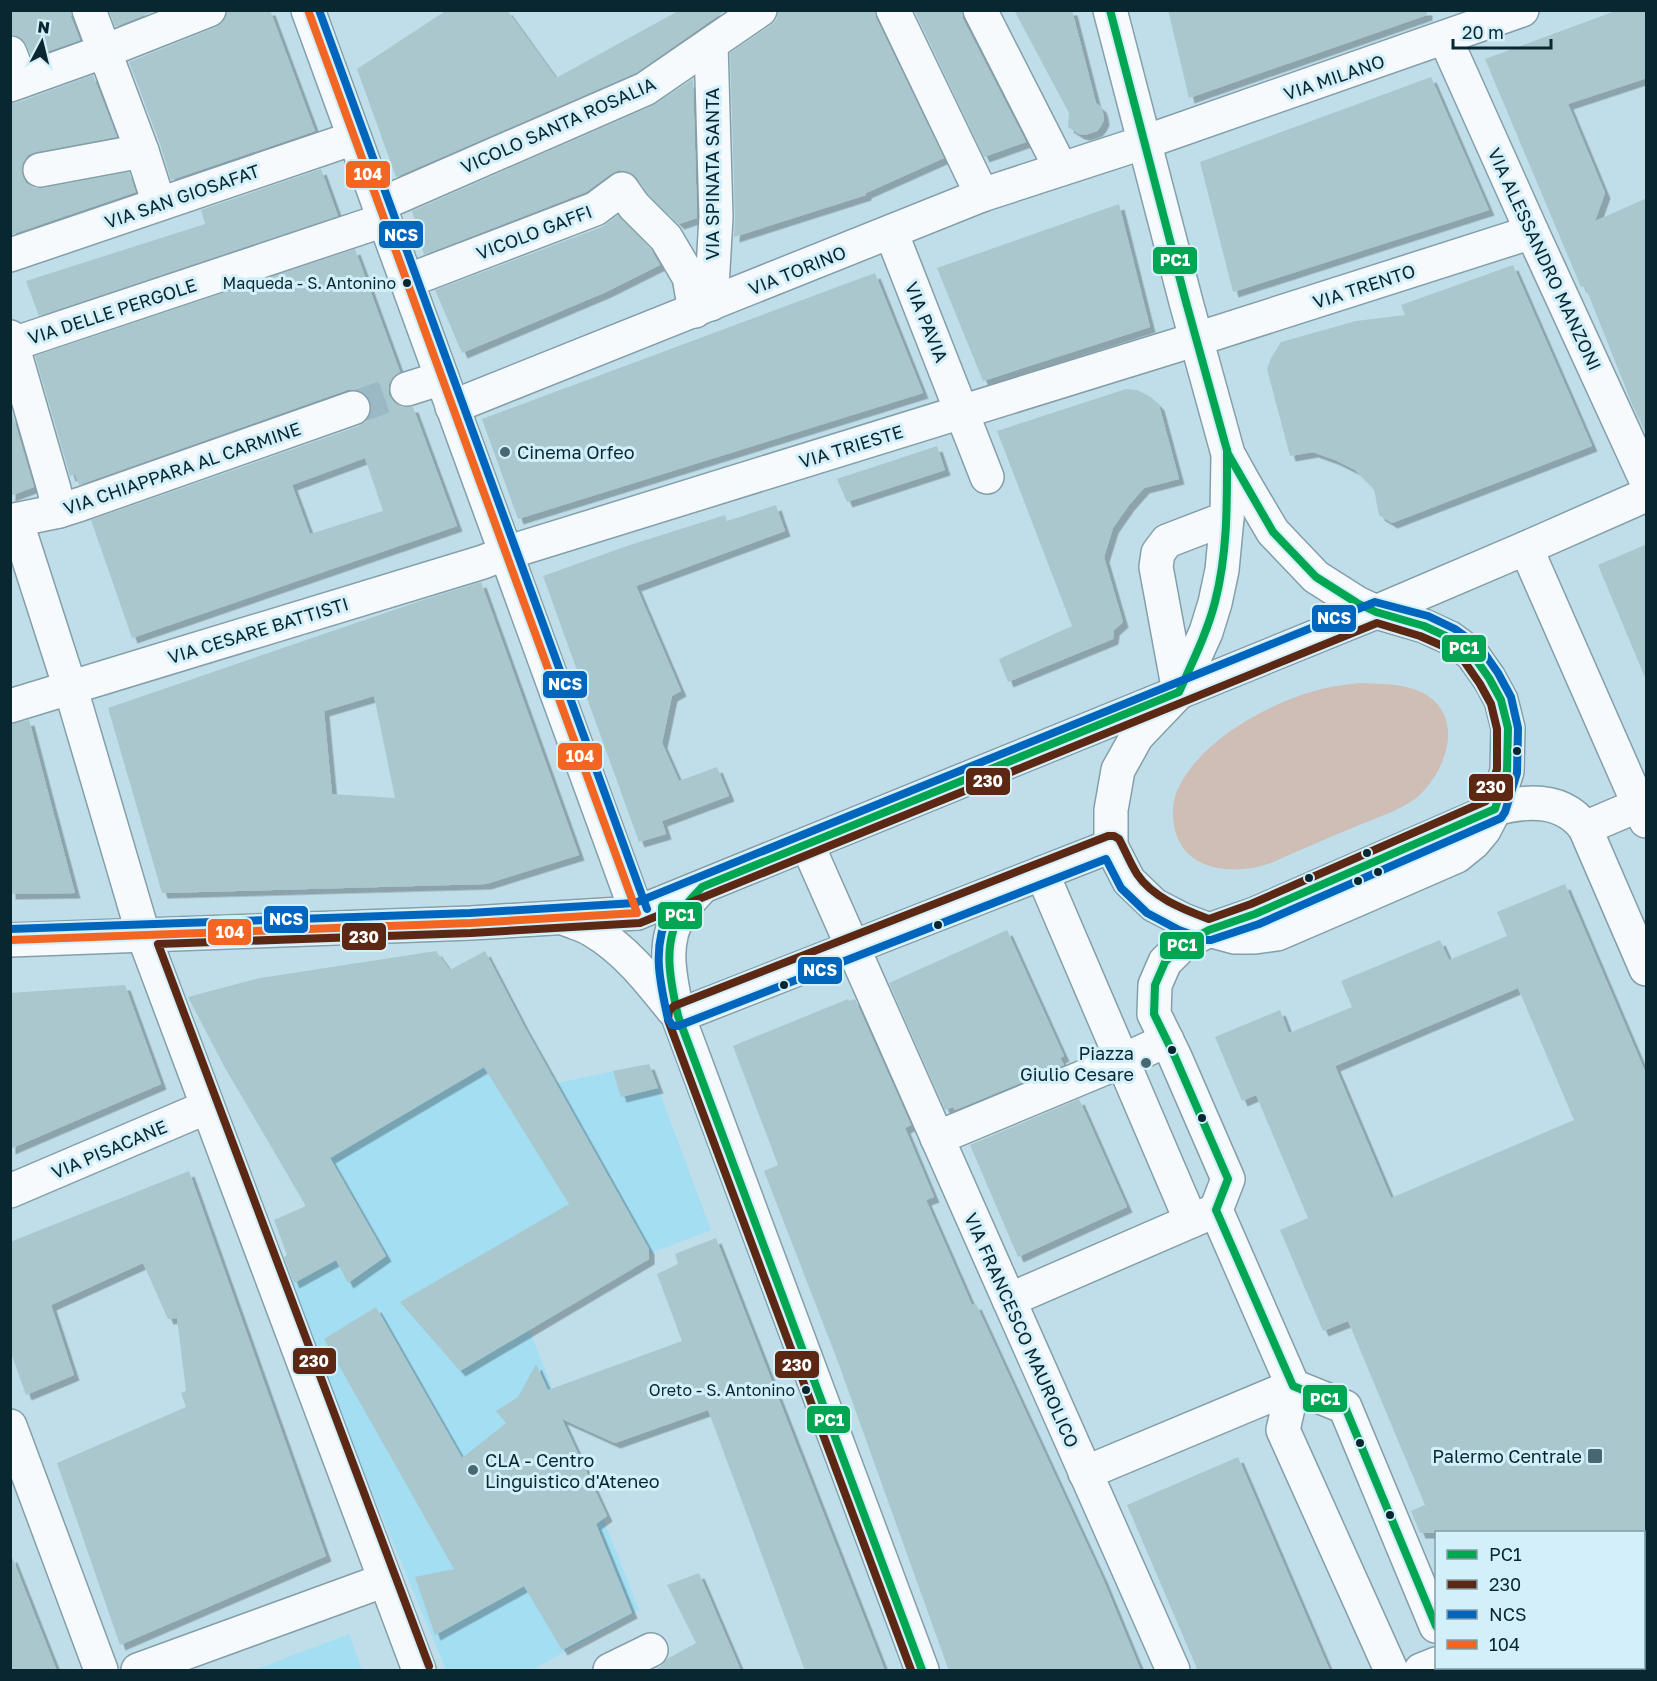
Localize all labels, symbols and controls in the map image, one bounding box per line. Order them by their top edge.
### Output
north arrow [12,12,72,72]
scale bar [1453,12,1550,50]
text: N [37,16,51,38]
text: 20 m [1462,21,1504,43]
street label: VIA MILANO [1281,49,1387,105]
street label: VICOLO SANTA ROSALIA [457,72,659,178]
street label: VIA SPINATA SANTA [701,88,723,260]
street label: VIA ALESSANDRO MANZONI [1484,144,1606,374]
street label: VIA SAN GIOSAFAT [102,159,262,233]
line badge: 104 [345,160,391,189]
text: 104 [354,164,382,184]
street label: VICOLO GAFFI [473,200,595,264]
line badge: NCS [378,220,424,249]
text: NCS [384,225,418,245]
street label: VIA TORINO [745,240,849,300]
line badge: PC1 [1152,246,1198,275]
text: PC1 [1160,250,1190,270]
street label: VIA TRENTO [1310,259,1418,313]
street label: VIA DELLE PERGOLE [25,273,199,349]
place label: Maqueda - S. Antonino [223,273,396,293]
marker: Maqueda - S. Antonino [401,277,413,289]
street label: VIA PAVIA [901,279,953,365]
street label: VIA CHIAPPARA AL CARMINE [60,417,304,519]
street label: VIA TRIESTE [796,420,906,472]
place label: Cinema Orfeo [517,441,635,463]
marker: Cinema Orfeo [498,445,512,459]
street label: VIA CESARE BATTISTI [165,592,351,668]
line badge: NCS [1311,604,1357,633]
text: NCS [1317,608,1351,628]
line badge: PC1 [1441,634,1487,663]
text: PC1 [1449,638,1479,658]
line badge: NCS [542,670,588,699]
text: NCS [548,674,582,694]
line badge: 104 [557,742,603,771]
unlabelled marker [1511,745,1523,757]
text: 104 [566,746,594,766]
line badge: 230 [965,767,1011,796]
text: 230 [973,771,1003,791]
line badge: 230 [1468,773,1514,802]
text: 230 [1476,777,1506,797]
unlabelled marker [1361,847,1373,859]
unlabelled marker [1372,866,1384,878]
unlabelled marker [1303,872,1315,884]
unlabelled marker [1352,875,1364,887]
line badge: PC1 [657,901,703,930]
line badge: NCS [263,905,309,934]
text: PC1 [665,905,695,925]
text: NCS [269,909,303,929]
line badge: 104 [207,918,252,946]
unlabelled marker [932,919,944,931]
text: 104 [216,922,244,942]
line badge: 230 [341,922,387,951]
text: 230 [349,927,379,947]
line badge: PC1 [1159,931,1205,960]
text: PC1 [1167,935,1197,955]
line badge: NCS [797,956,843,985]
text: NCS [803,960,837,980]
unlabelled marker [778,979,790,991]
place label: Piazza Giulio Cesare [1020,1042,1134,1085]
unlabelled marker [1166,1044,1178,1056]
marker: Piazza Giulio Cesare [1139,1056,1153,1070]
unlabelled marker [1196,1112,1208,1124]
street label: VIA PISACANE [48,1115,170,1183]
street label: VIA FRANCESCO MAUROLICO [960,1209,1084,1451]
line badge: 230 [292,1347,337,1375]
line badge: 230 [774,1350,820,1379]
text: 230 [299,1351,329,1371]
text: 230 [782,1355,812,1375]
place label: Oreto - S. Antonino [649,1380,795,1400]
marker: Oreto - S. Antonino [800,1384,812,1396]
line badge: PC1 [1302,1384,1348,1413]
text: PC1 [1310,1389,1340,1409]
line badge: PC1 [806,1405,851,1434]
text: PC1 [814,1410,844,1430]
unlabelled marker [1354,1437,1366,1449]
place label: Palermo Centrale [1432,1445,1582,1467]
marker: Palermo Centrale [1586,1447,1604,1465]
place label: CLA - Centro Linguistico d'Ateneo [485,1449,660,1492]
marker: CLA - Centro Linguistico d'Ateneo [466,1463,480,1477]
unlabelled marker [1384,1509,1396,1521]
legend [1435,1531,1645,1669]
text: PC1 [1489,1543,1522,1565]
text: 230 [1489,1573,1521,1595]
text: NCS [1489,1603,1526,1625]
text: 104 [1489,1633,1520,1655]

